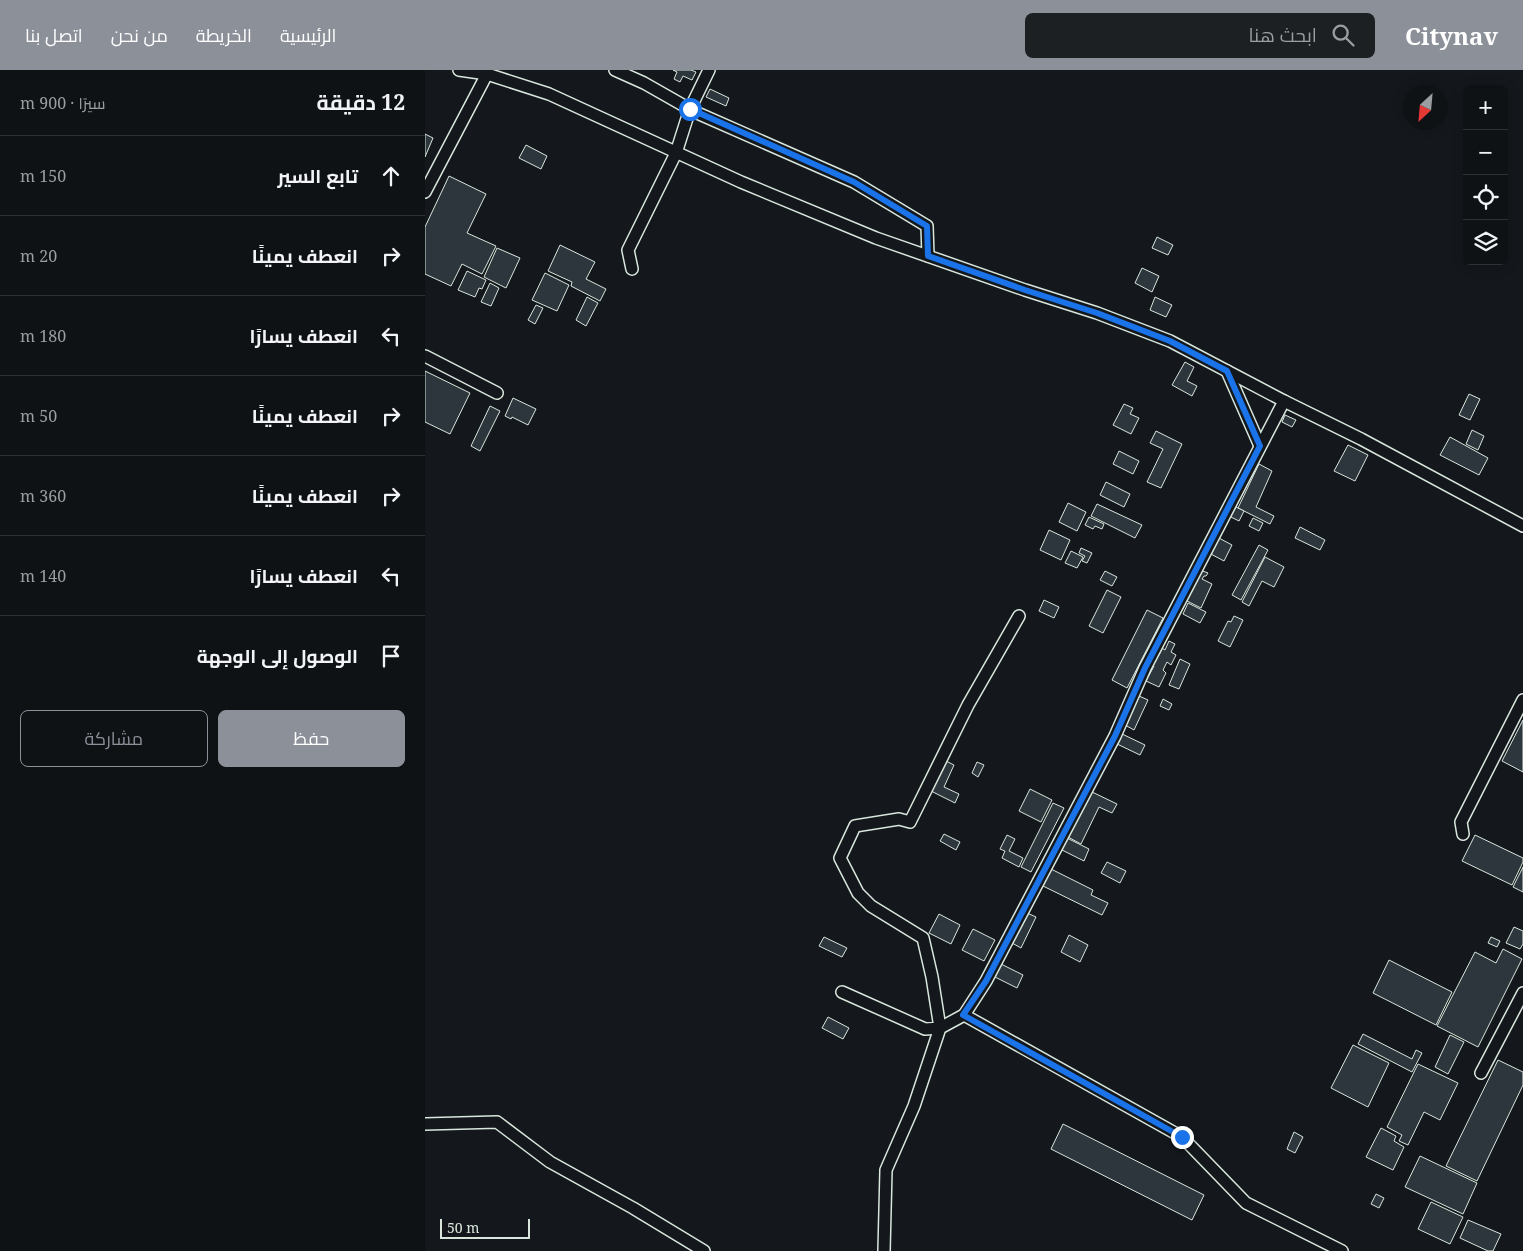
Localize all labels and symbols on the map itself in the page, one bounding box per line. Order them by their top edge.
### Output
north arrow [1403,85,1448,130]
route start [679,98,702,121]
route end [1171,1126,1194,1149]
scale bar [440,1216,530,1239]

